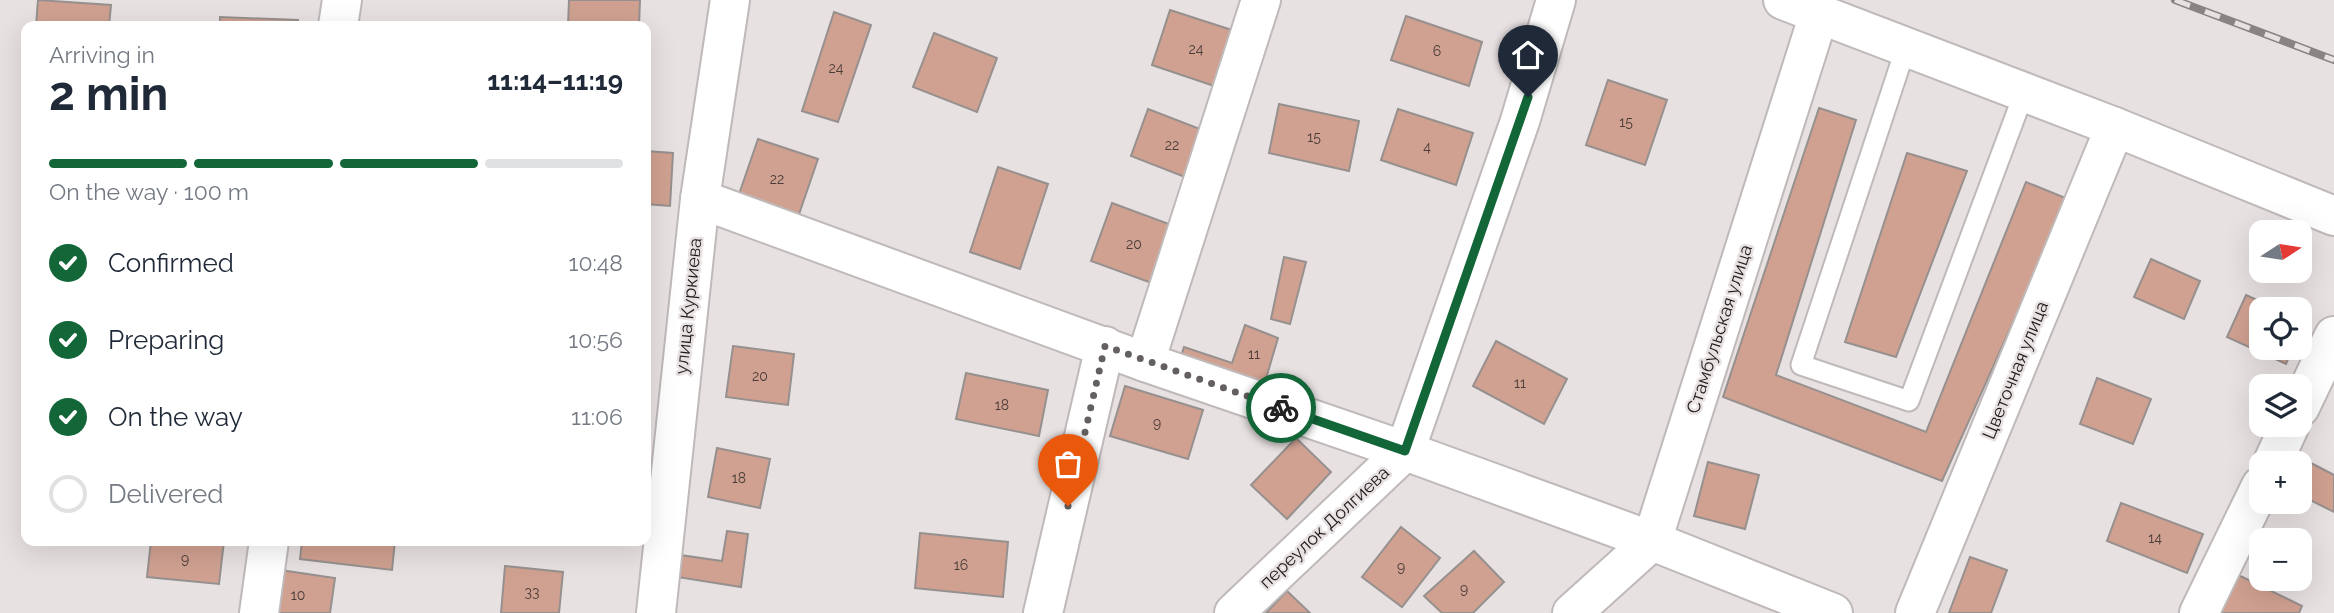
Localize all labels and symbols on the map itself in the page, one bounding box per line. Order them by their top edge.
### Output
pin [1498,25,1558,97]
house number: 24 [1189,41,1204,57]
house number: 6 [1433,43,1441,59]
house number: 24 [829,60,844,76]
house number: 15 [1619,114,1633,130]
house number: 15 [1307,129,1321,145]
house number: 22 [1165,137,1179,153]
house number: 4 [1423,139,1431,155]
house number: 22 [770,171,784,187]
north arrow [2249,220,2312,284]
house number: 20 [1126,236,1142,252]
street label: улица Куркиева [670,237,706,375]
street label: Стамбульская улица [1682,242,1756,416]
street label: Цветочная улица [1978,298,2052,442]
house number: 11 [1248,346,1260,362]
house number: 20 [752,368,768,384]
courier [1246,373,1316,443]
house number: 11 [1514,375,1526,391]
house number: 18 [995,397,1009,413]
house number: 9 [1153,415,1161,431]
pin [1038,434,1098,506]
street label: переулок Долгиева [1255,462,1393,592]
house number: 18 [732,470,746,486]
house number: 14 [2148,530,2162,546]
house number: 9 [181,551,189,567]
house number: 16 [954,557,968,573]
house number: 9 [1397,559,1405,575]
house number: 9 [1460,581,1468,597]
house number: 33 [525,584,539,600]
house number: 10 [291,587,305,603]

